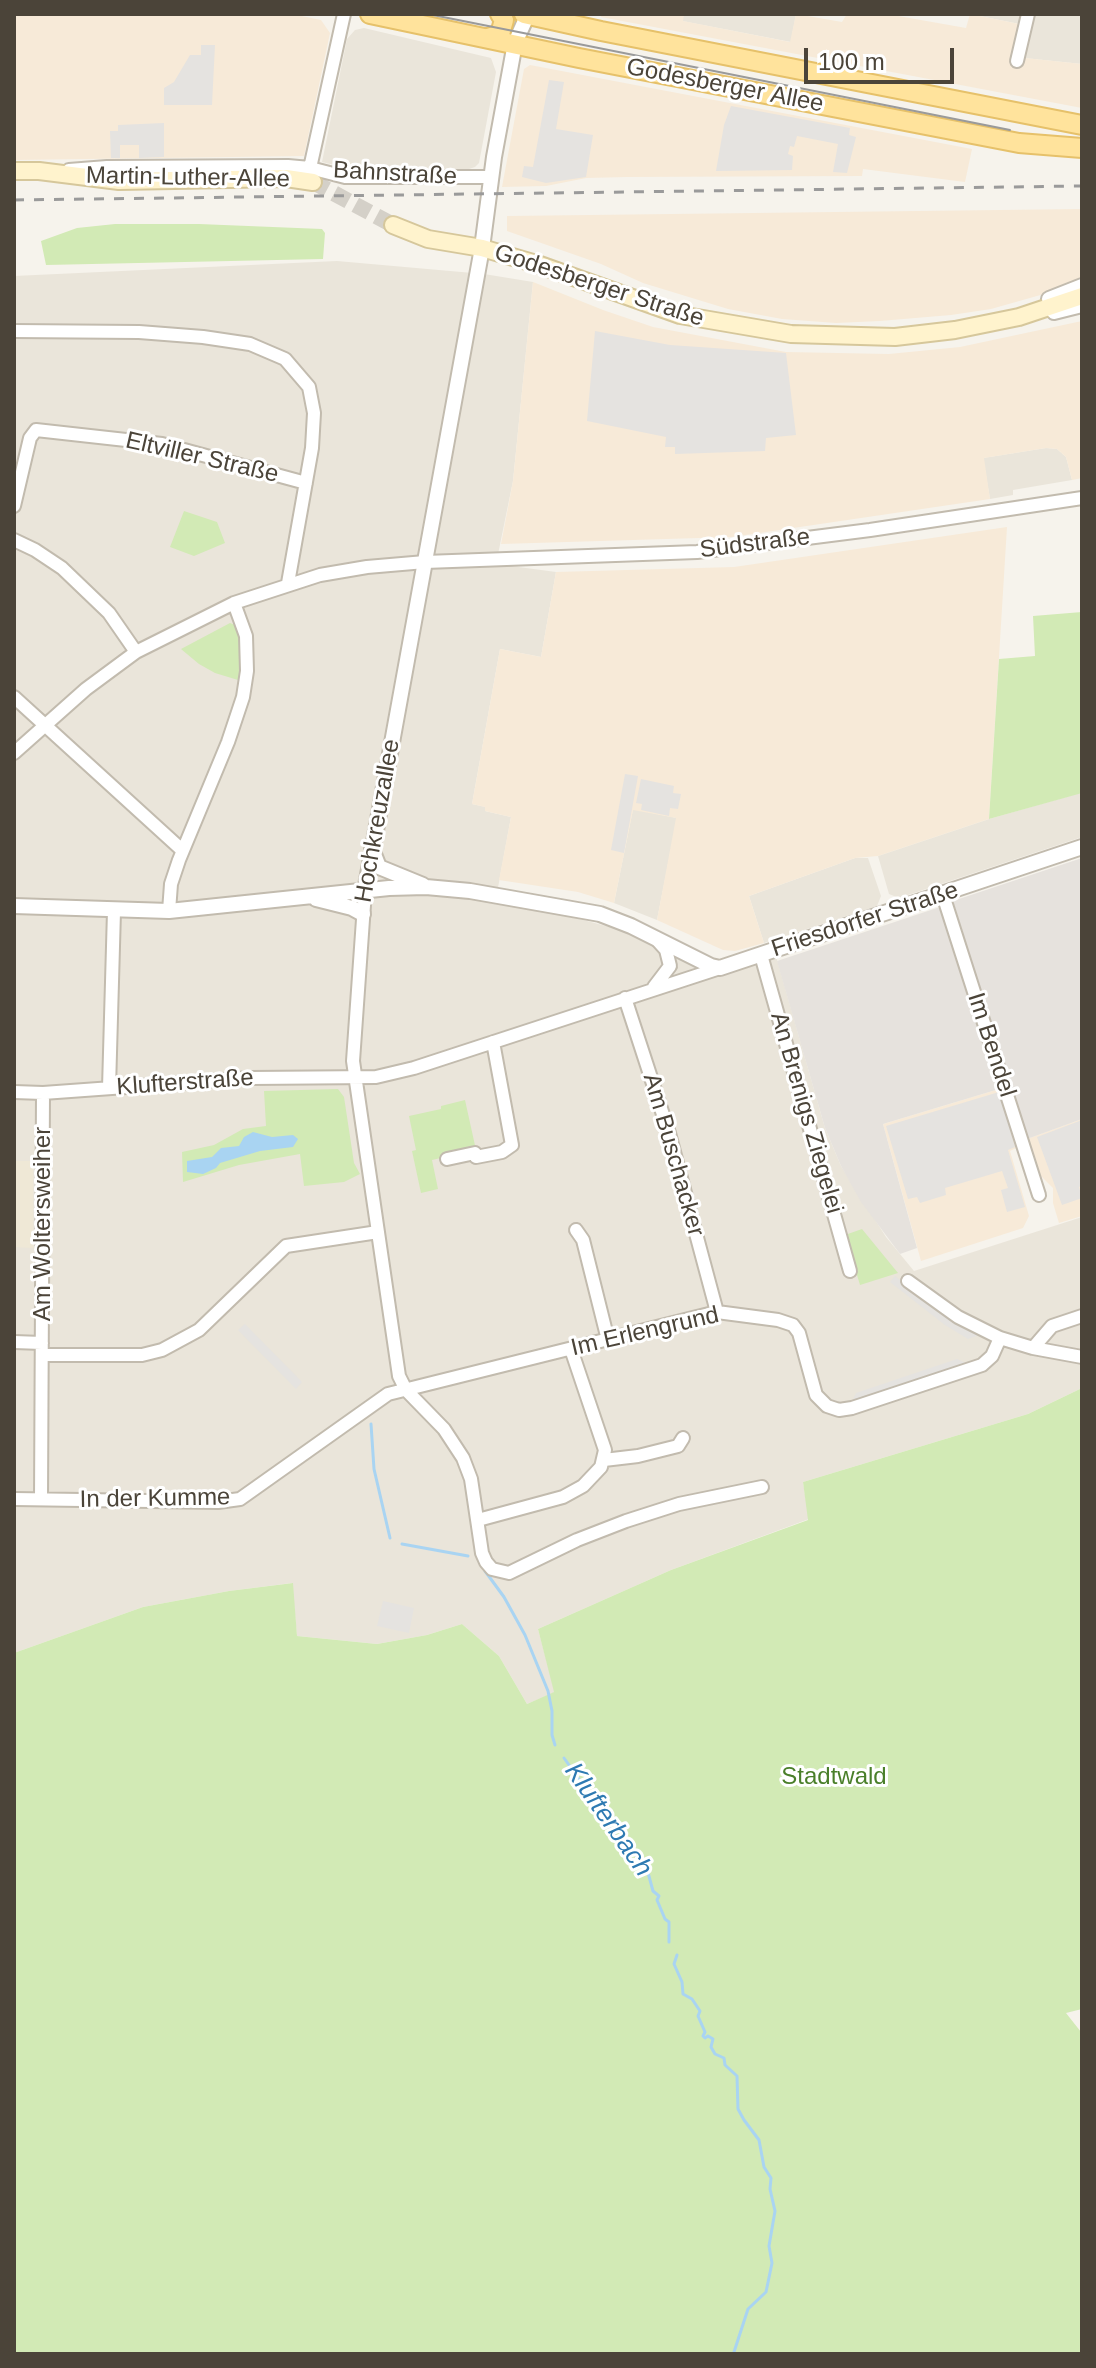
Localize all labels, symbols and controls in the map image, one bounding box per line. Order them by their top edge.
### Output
scale bar [808,32,958,82]
text: 100 m [818,48,885,75]
street label: Godesberger Allee [624,53,826,119]
street label: Bahnstraße [332,156,458,192]
street label: Martin-Luther-Allee [86,162,290,194]
street label: Godesberger Straße [491,239,707,333]
street label: Eltviller Straße [123,426,281,490]
street label: Südstraße [698,523,812,565]
street label: Hochkreuzallee [349,737,407,905]
street label: Friesdorfer Straße [768,876,962,964]
street label: Im Bendel [961,989,1021,1101]
street label: An Brenigs Ziegelei [763,1009,849,1217]
street label: Klufterstraße [115,1064,255,1102]
street label: Am Buschacker [636,1070,710,1240]
street label: Am Woltersweiher [29,1127,57,1321]
street label: Im Erlengrund [568,1301,722,1363]
street label: In der Kumme [79,1483,231,1515]
water label: Klufterbach [558,1757,658,1883]
park label: Stadtwald [781,1763,887,1791]

